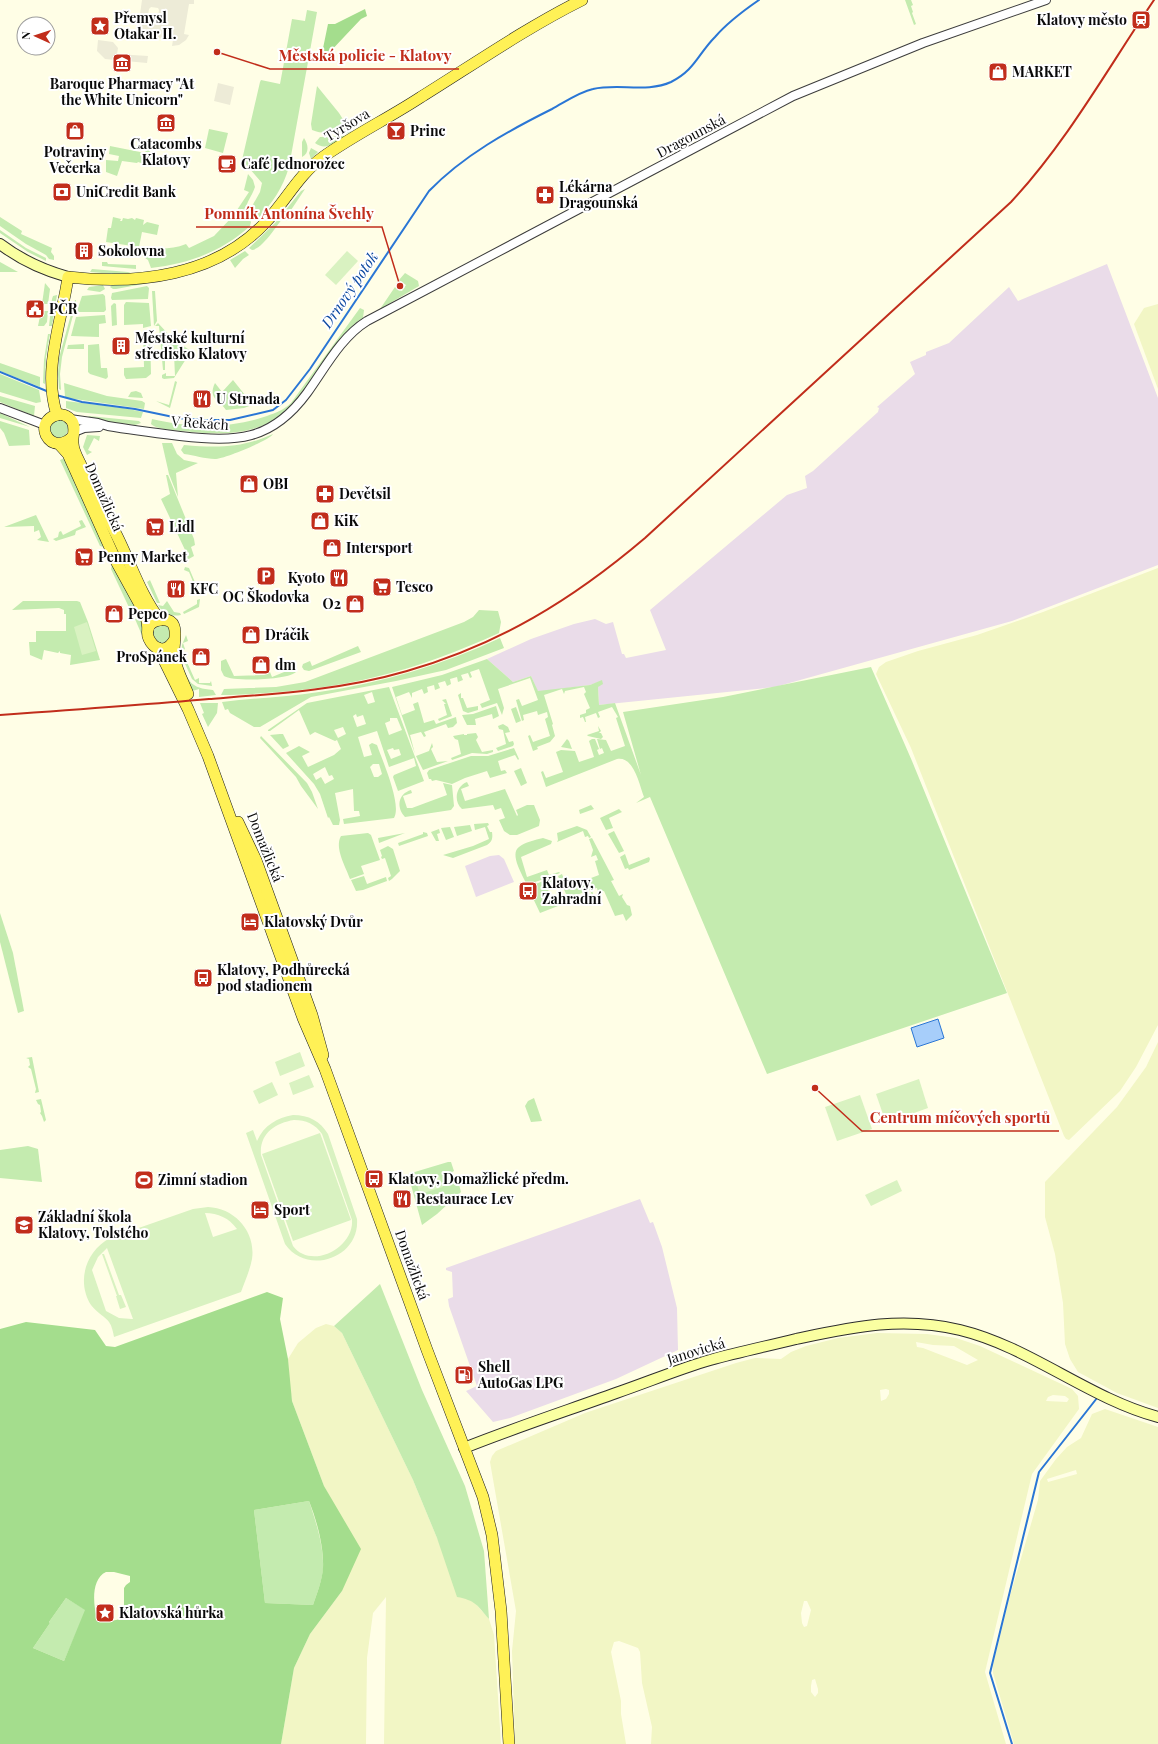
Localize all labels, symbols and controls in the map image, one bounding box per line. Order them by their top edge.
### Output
place label: Přemysl Otakar II. [114,8,177,43]
station icon: Klatovy město [1130,9,1152,31]
place label: Klatovy město [1037,10,1127,29]
place icon: Přemysl Otakar II. [89,15,111,37]
north arrow [16,16,56,56]
text: N [18,31,33,40]
callout: Městská policie - Klatovy [270,42,459,69]
text: Městská policie - Klatovy [279,45,452,65]
museum icon: Baroque Pharmacy "At the White Unicorn" [111,52,133,74]
shop icon: MARKET [987,61,1009,83]
place label: MARKET [1012,62,1072,81]
place label: Baroque Pharmacy "At the White Unicorn" [50,74,194,109]
street label: Tyršova [321,104,373,145]
street label: Dragounská [653,109,729,162]
museum icon: Catacombs Klatovy [155,112,177,134]
shop icon: Potraviny Večerka [64,120,86,142]
bar icon: Princ [385,120,407,142]
place label: Princ [410,121,446,140]
place label: Catacombs Klatovy [130,134,202,169]
place label: Potraviny Večerka [44,142,107,177]
cafe icon: Café Jednorožec [216,153,238,175]
place label: Café Jednorožec [241,154,345,173]
place label: Lékárna Dragounská [559,177,639,212]
bank icon: UniCredit Bank [51,181,73,203]
place label: UniCredit Bank [76,182,177,201]
pharmacy icon: Lékárna Dragounská [534,184,556,206]
callout: Pomník Antonína Švehly [196,200,382,227]
text: Pomník Antonína Švehly [204,203,374,223]
building icon: Sokolovna [73,240,95,262]
place label: Sokolovna [98,241,165,260]
water label: Drnový potok [316,247,382,332]
public building icon: PČR [24,298,46,320]
place label: PČR [49,299,78,318]
place label: Městské kulturní středisko Klatovy [135,328,247,363]
building icon: Městské kulturní středisko Klatovy [110,335,132,357]
restaurant icon: U Strnada [191,388,213,410]
place label: U Strnada [216,389,281,408]
street label: V Řekách [170,411,230,434]
street label: Domažlická [81,459,128,534]
shop icon: OBI [238,473,260,495]
place label: OBI [263,474,289,493]
pharmacy icon: Devětsil [314,483,336,505]
place label: Devětsil [339,484,392,503]
shop icon: KiK [309,510,331,532]
place label: KiK [334,511,359,530]
supermarket icon: Lidl [144,516,166,538]
place label: Lidl [169,517,195,536]
shop icon: Intersport [321,537,343,559]
place label: Intersport [346,538,413,557]
supermarket icon: Penny Market [73,546,95,568]
place label: Penny Market [98,547,187,566]
parking icon: OC Škodovka [255,565,277,587]
restaurant icon: Kyoto [328,567,350,589]
place label: Kyoto [288,568,325,587]
supermarket icon: Tesco [371,576,393,598]
place label: Tesco [396,577,433,596]
restaurant icon: KFC [165,578,187,600]
place label: KFC [190,579,218,598]
place label: OC Škodovka [223,587,310,606]
shop icon: O2 [344,593,366,615]
place label: O2 [323,594,341,613]
shop icon: Pepco [103,603,125,625]
place label: Pepco [128,604,167,623]
shop icon: Dráčik [240,624,262,646]
place label: Dráčik [265,625,310,644]
shop icon: ProSpánek [190,646,212,668]
place label: ProSpánek [116,647,188,666]
shop icon: dm [250,654,272,676]
place label: dm [275,655,296,674]
street label: Domažlická [243,809,288,884]
place label: Klatovy, Zahradní [542,873,602,908]
bus stop icon: Klatovy, Zahradní [517,880,539,902]
hotel icon: Klatovský Dvůr [239,911,261,933]
place label: Klatovský Dvůr [264,912,363,931]
place label: Klatovy, Podhůrecká pod stadionem [217,960,351,995]
bus stop icon: Klatovy, Podhůrecká pod stadionem [192,967,214,989]
callout: Centrum míčových sportů [862,1104,1059,1131]
text: Centrum míčových sportů [870,1107,1050,1127]
bus stop icon: Klatovy, Domažlické předm. [363,1168,385,1190]
sports icon: Zimní stadion [133,1169,155,1191]
place label: Klatovy, Domažlické předm. [388,1169,569,1188]
place label: Zimní stadion [158,1170,248,1189]
restaurant icon: Restaurace Lev [391,1188,413,1210]
place label: Restaurace Lev [416,1189,514,1208]
hotel icon: Sport [249,1199,271,1221]
place label: Sport [274,1200,310,1219]
place label: Základní škola Klatovy, Tolstého [38,1207,149,1242]
school or university icon: Základní škola Klatovy, Tolstého [13,1214,35,1236]
street label: Domažlická [391,1227,434,1303]
street label: Janovická [664,1333,727,1369]
place label: Shell AutoGas LPG [477,1357,563,1392]
fuel station icon: Shell AutoGas LPG [453,1364,475,1386]
place icon: Klatovská hůrka [94,1602,116,1624]
place label: Klatovská hůrka [119,1603,224,1622]

